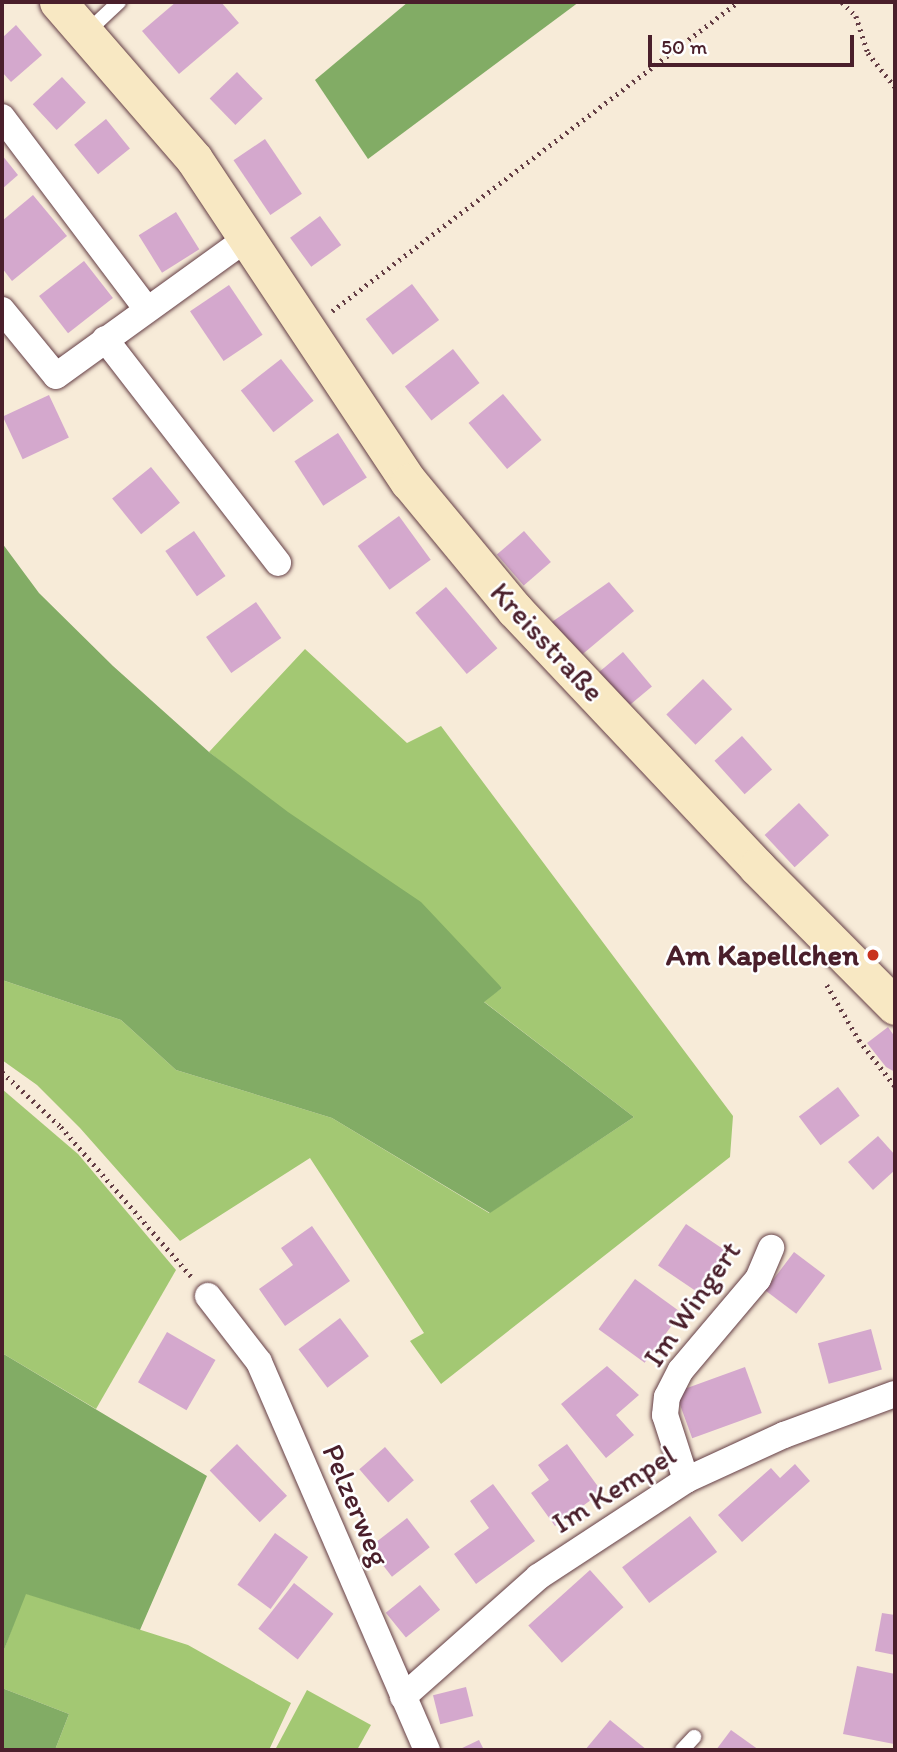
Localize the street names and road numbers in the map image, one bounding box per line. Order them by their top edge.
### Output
street label: Kreisstraße [483,575,611,709]
street label: Im Wingert [635,1234,749,1374]
street label: Im Kempel [545,1437,683,1541]
street label: Pelzerweg [314,1439,398,1571]

